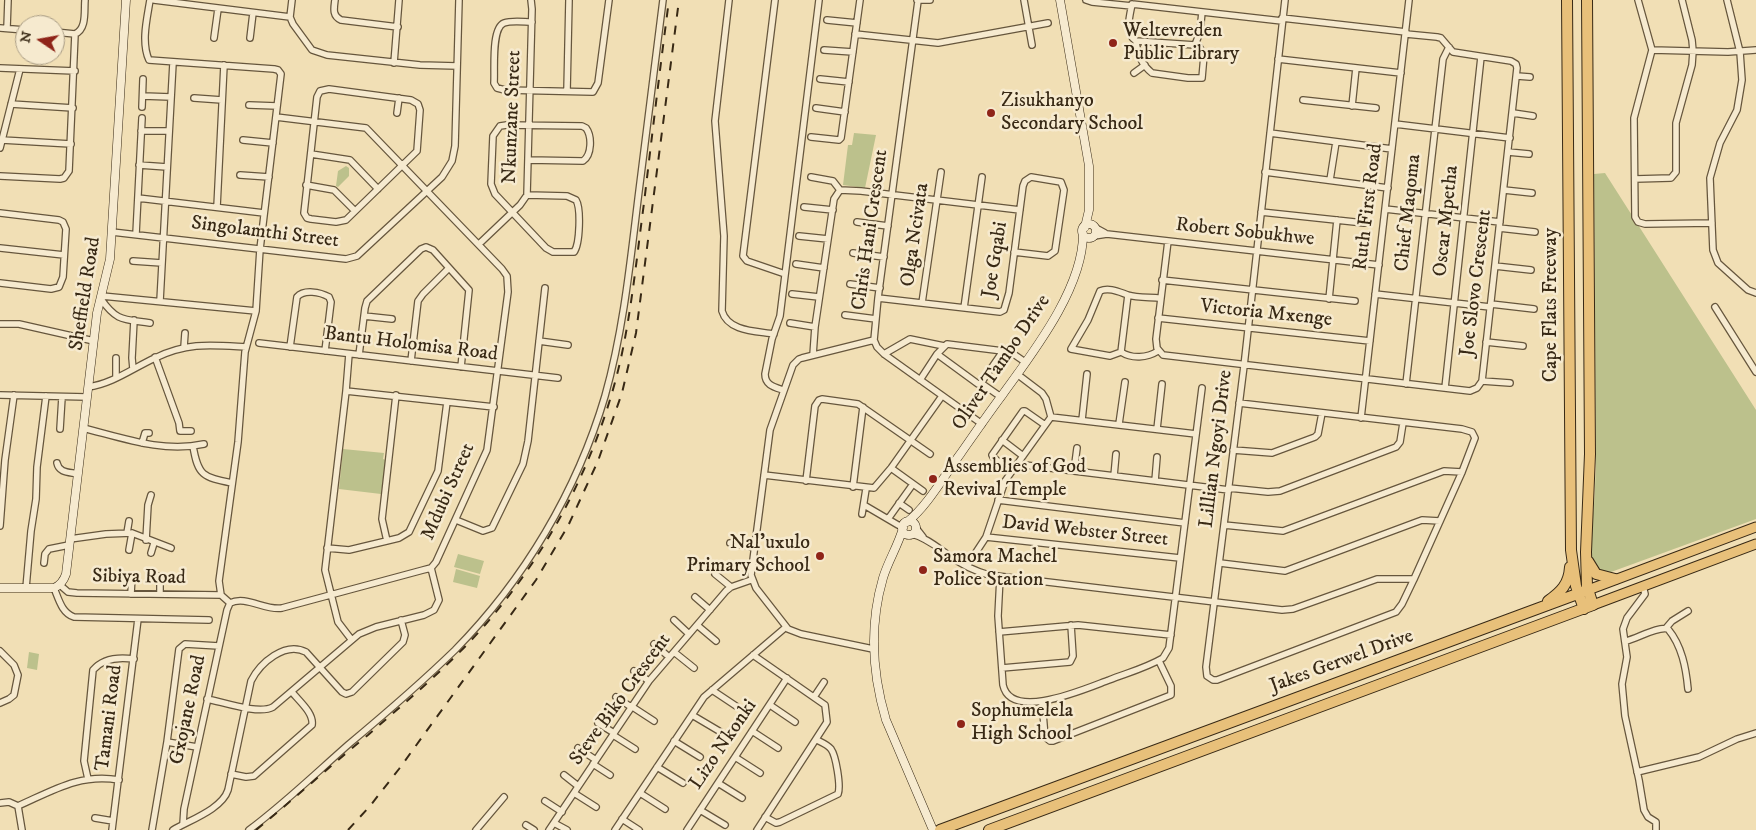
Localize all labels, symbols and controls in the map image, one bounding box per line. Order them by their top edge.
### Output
north arrow [15,15,65,65]
place label: Weltevreden Public Library [1123,20,1239,67]
text: N [16,30,36,45]
marker: Weltevreden Public Library [1107,37,1119,49]
street label: Nkunzane Street [499,50,527,184]
place label: Zisukhanyo Secondary School [1001,90,1143,137]
marker: Zisukhanyo Secondary School [985,107,997,119]
street label: Ruth First Road [1349,142,1389,272]
street label: Chris Hani Crescent [848,148,894,312]
street label: Chief Maqoma [1391,153,1427,273]
street label: Oscar Mpetha [1429,164,1465,278]
street label: Olga Ncivata [897,182,935,288]
street label: Joe Slovo Crescent [1456,208,1498,358]
street label: Singolamthi Street [190,212,340,254]
street label: Robert Sobukhwe [1174,214,1316,252]
street label: Joe Gqabi [978,220,1014,300]
street label: Cape Flats Freeway [1540,228,1564,382]
street label: Sheffield Road [65,235,107,353]
street label: Oliver Tambo Drive [948,291,1056,435]
street label: Victoria Mxenge [1199,295,1333,333]
street label: Bantu Holomisa Road [323,322,499,368]
street label: Lillian Ngoyi Drive [1195,369,1239,529]
street label: Mdubi Street [417,440,481,544]
place label: Assemblies of God Revival Temple [943,456,1086,503]
marker: Assemblies of God Revival Temple [927,473,939,485]
street label: David Webster Street [1001,511,1169,553]
place label: Nal'uxulo Primary School [686,532,810,579]
place label: Samora Machel Police Station [933,546,1057,593]
marker: Nal'uxulo Primary School [814,550,826,562]
marker: Samora Machel Police Station [917,564,929,576]
street label: Sibiya Road [92,565,186,591]
street label: Jakes Gerwel Drive [1267,625,1417,699]
street label: Steve Biko Crescent [565,629,677,771]
street label: Gxojane Road [166,653,212,767]
street label: Tamani Road [92,664,128,772]
street label: Lizo Nkonki [685,695,763,795]
place label: Sophumelela High School [971,700,1073,747]
marker: Sophumelela High School [955,718,967,730]

